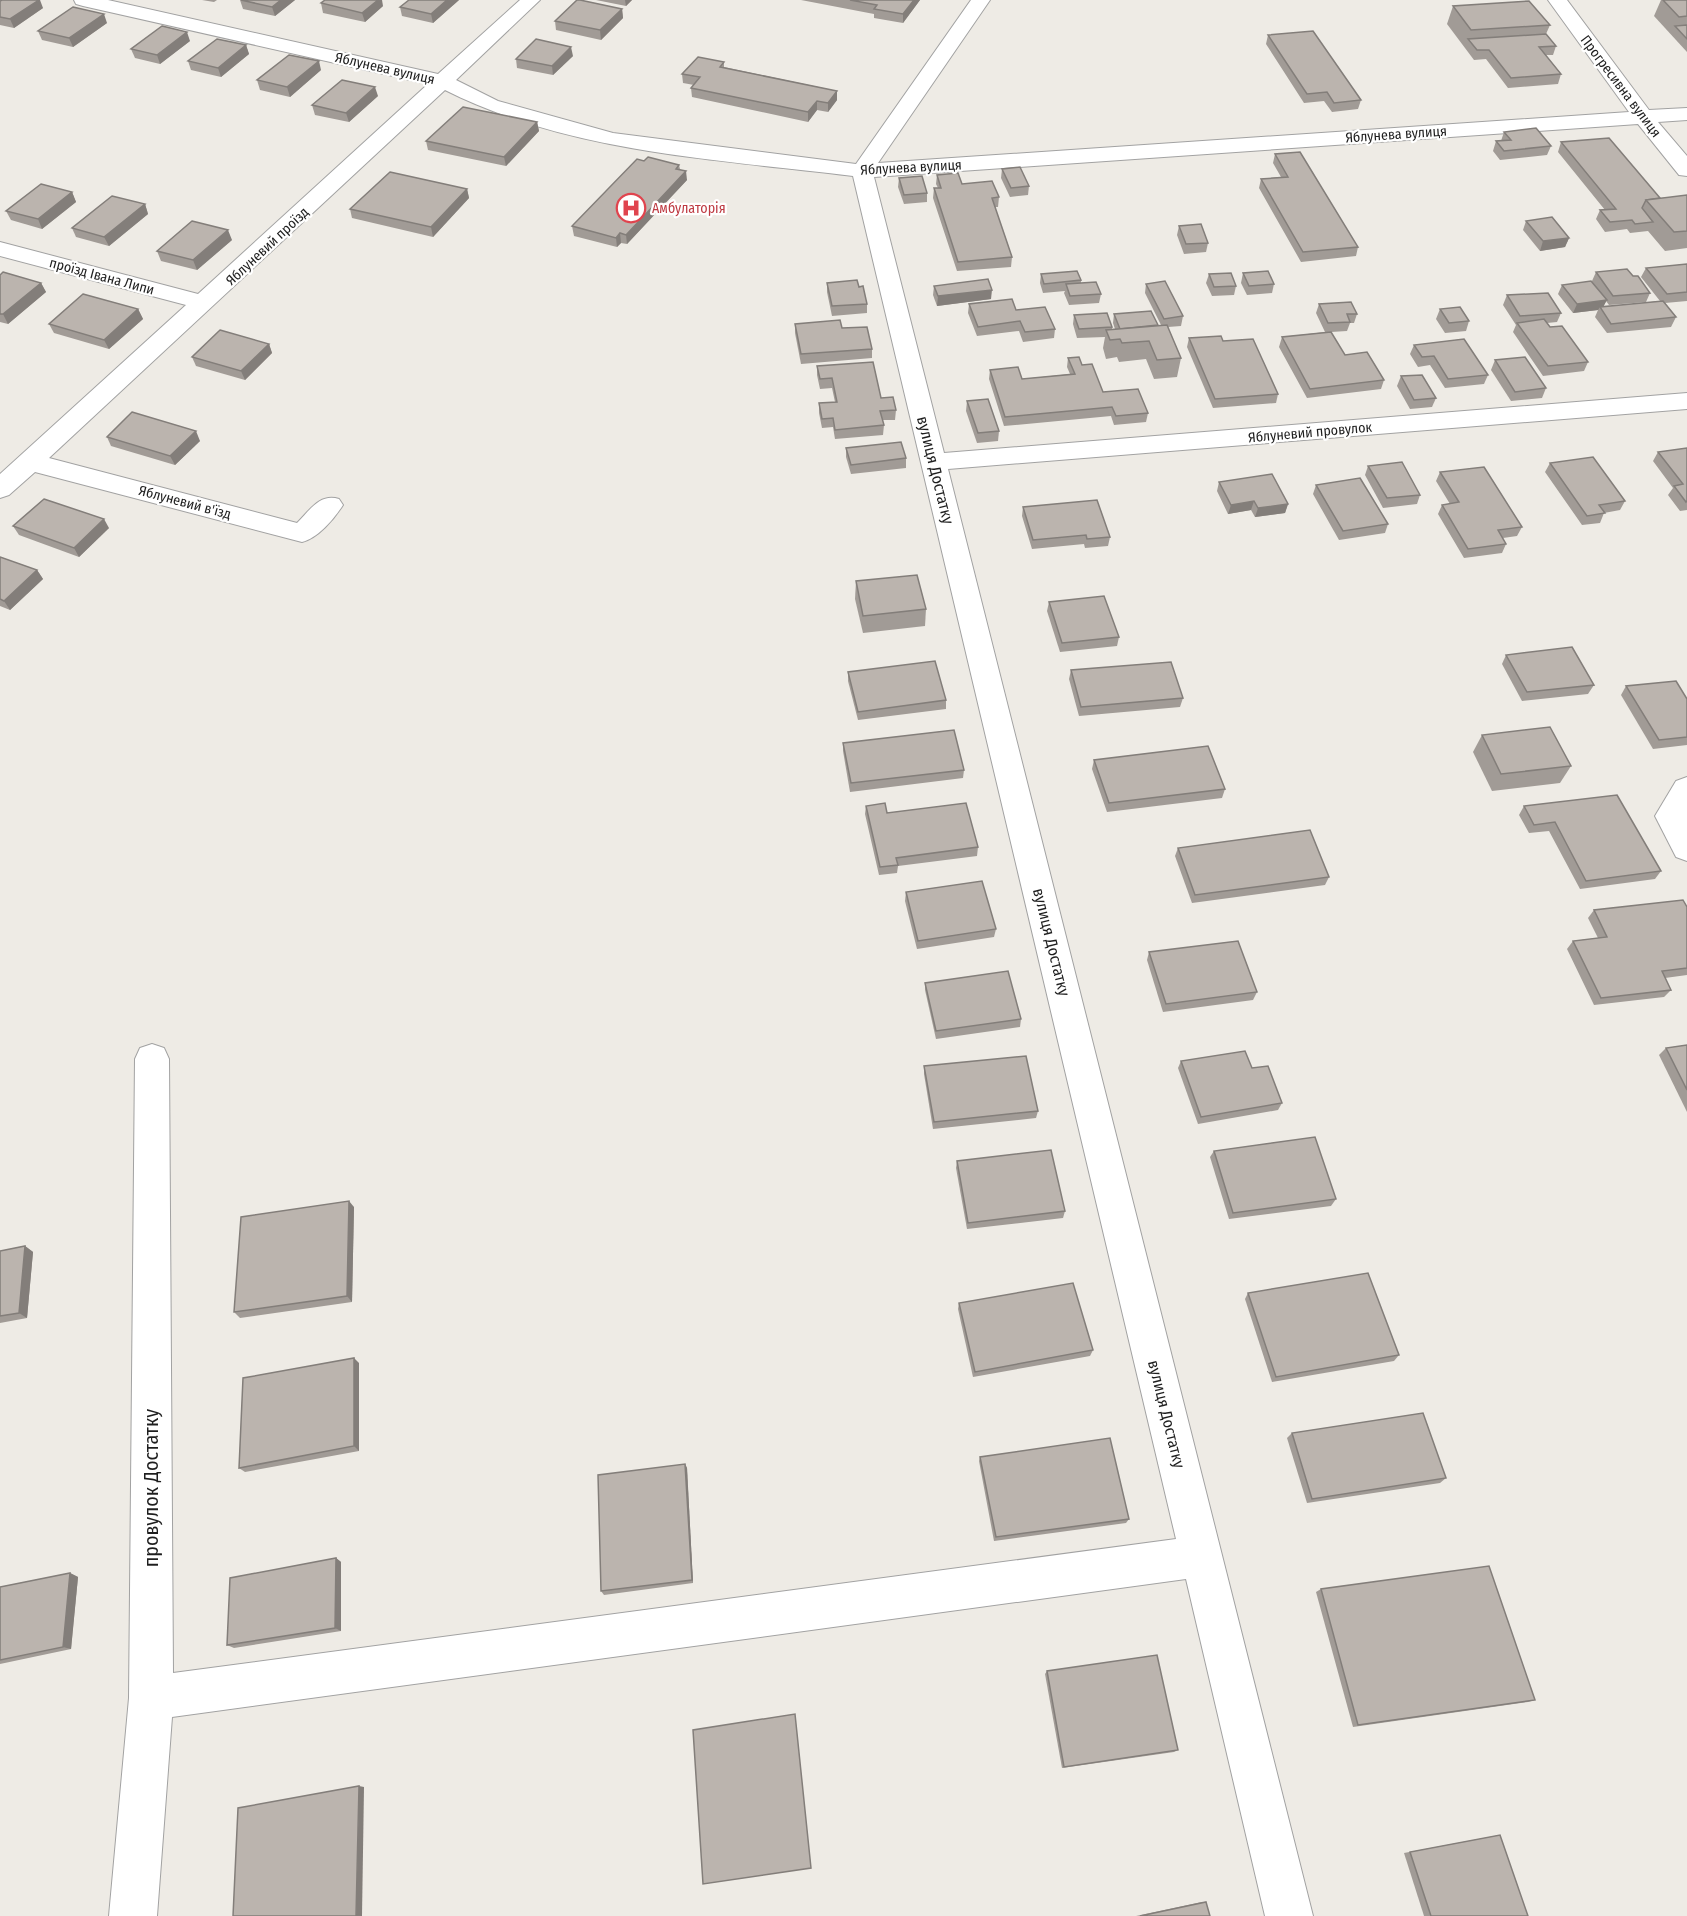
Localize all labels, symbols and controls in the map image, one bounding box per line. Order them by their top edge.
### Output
street label: Прогресивна вулиця [1577,32,1664,141]
street label: Яблунева вулиця [333,49,436,88]
street label: Яблунева вулиця [1345,122,1447,147]
street label: Яблунева вулиця [860,156,962,179]
hospital icon: Амбулаторія [615,192,647,224]
place label: Амбулаторія [652,200,726,217]
street label: Яблуневий проїзд [222,204,312,289]
street label: проїзд Івана Липи [48,254,156,299]
street label: вулиця Достатку [913,414,958,527]
street label: Яблуневий провулок [1247,419,1373,446]
street label: Яблуневий в'їзд [137,482,233,523]
street label: вулиця Достатку [1029,886,1074,999]
street label: вулиця Достатку [1144,1358,1189,1471]
street label: провулок Достатку [139,1409,163,1567]

